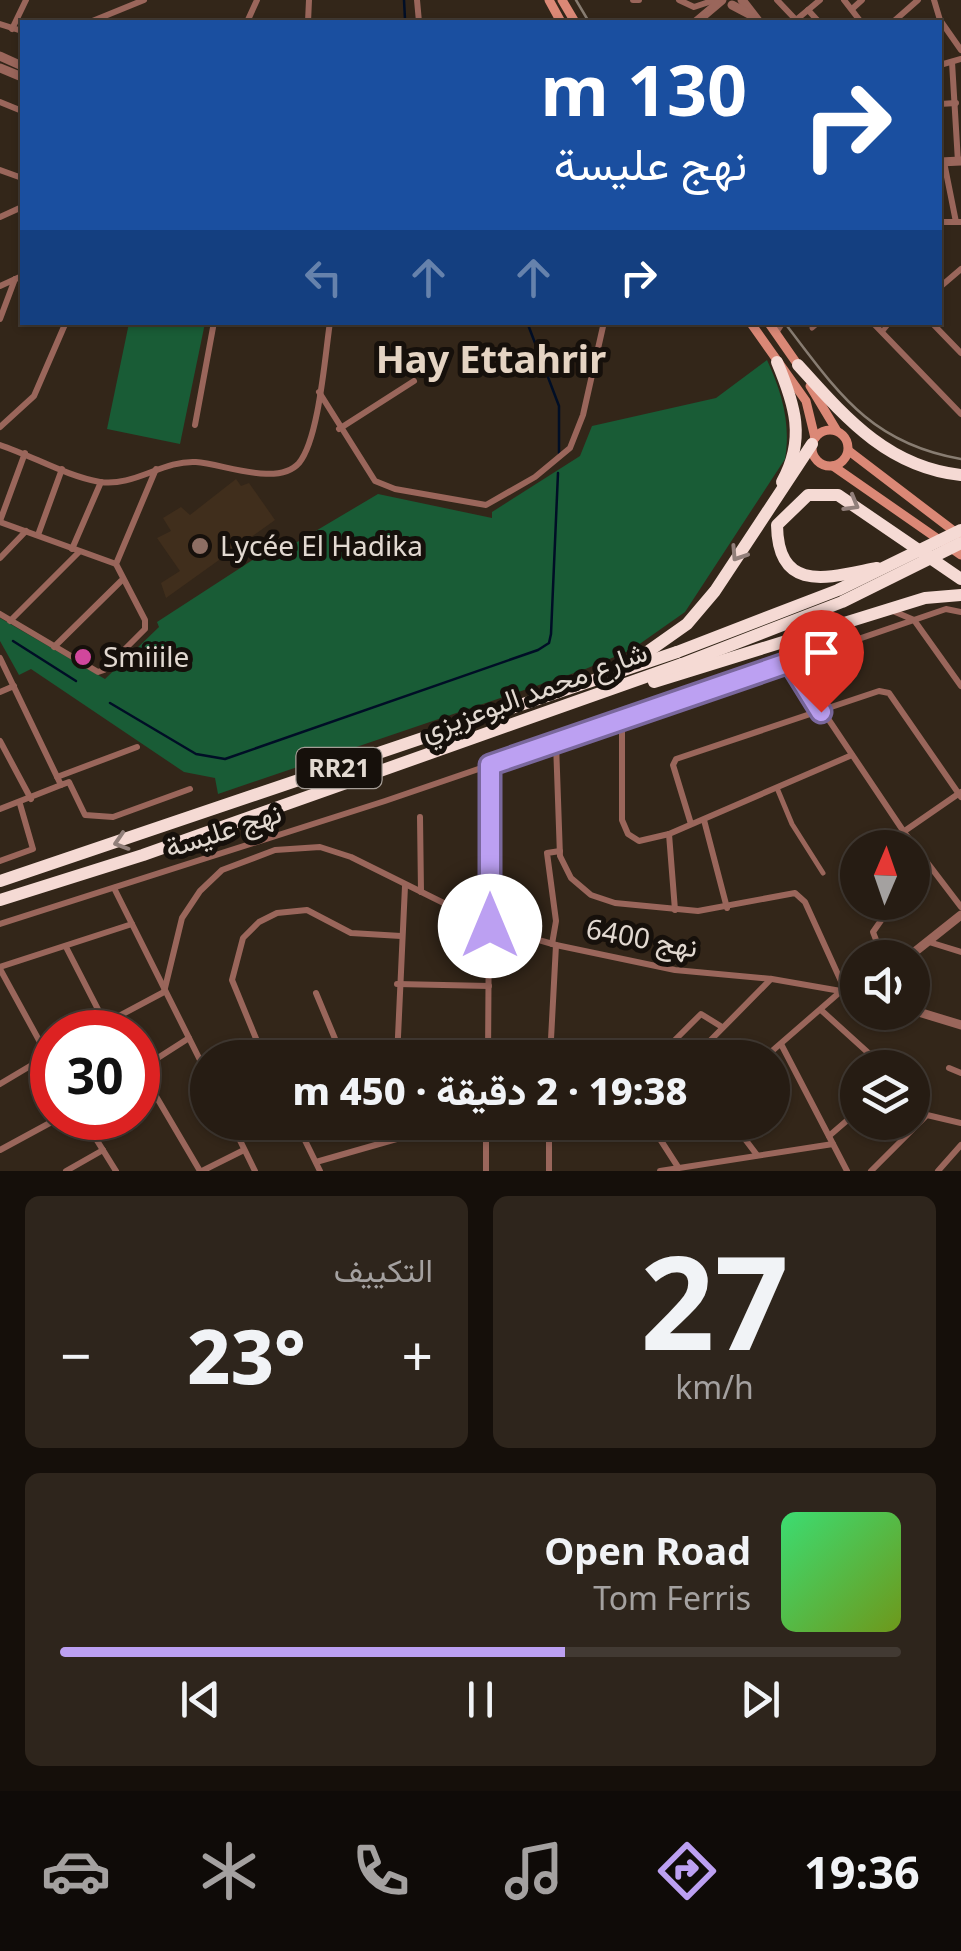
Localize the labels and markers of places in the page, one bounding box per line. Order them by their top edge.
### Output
place label: Lycée El Hadika [220,526,423,564]
marker: Lycée El Hadika [189,535,211,557]
pin [779,610,864,713]
place label: Smiiile [103,637,189,675]
marker: Smiiile [72,646,94,668]

